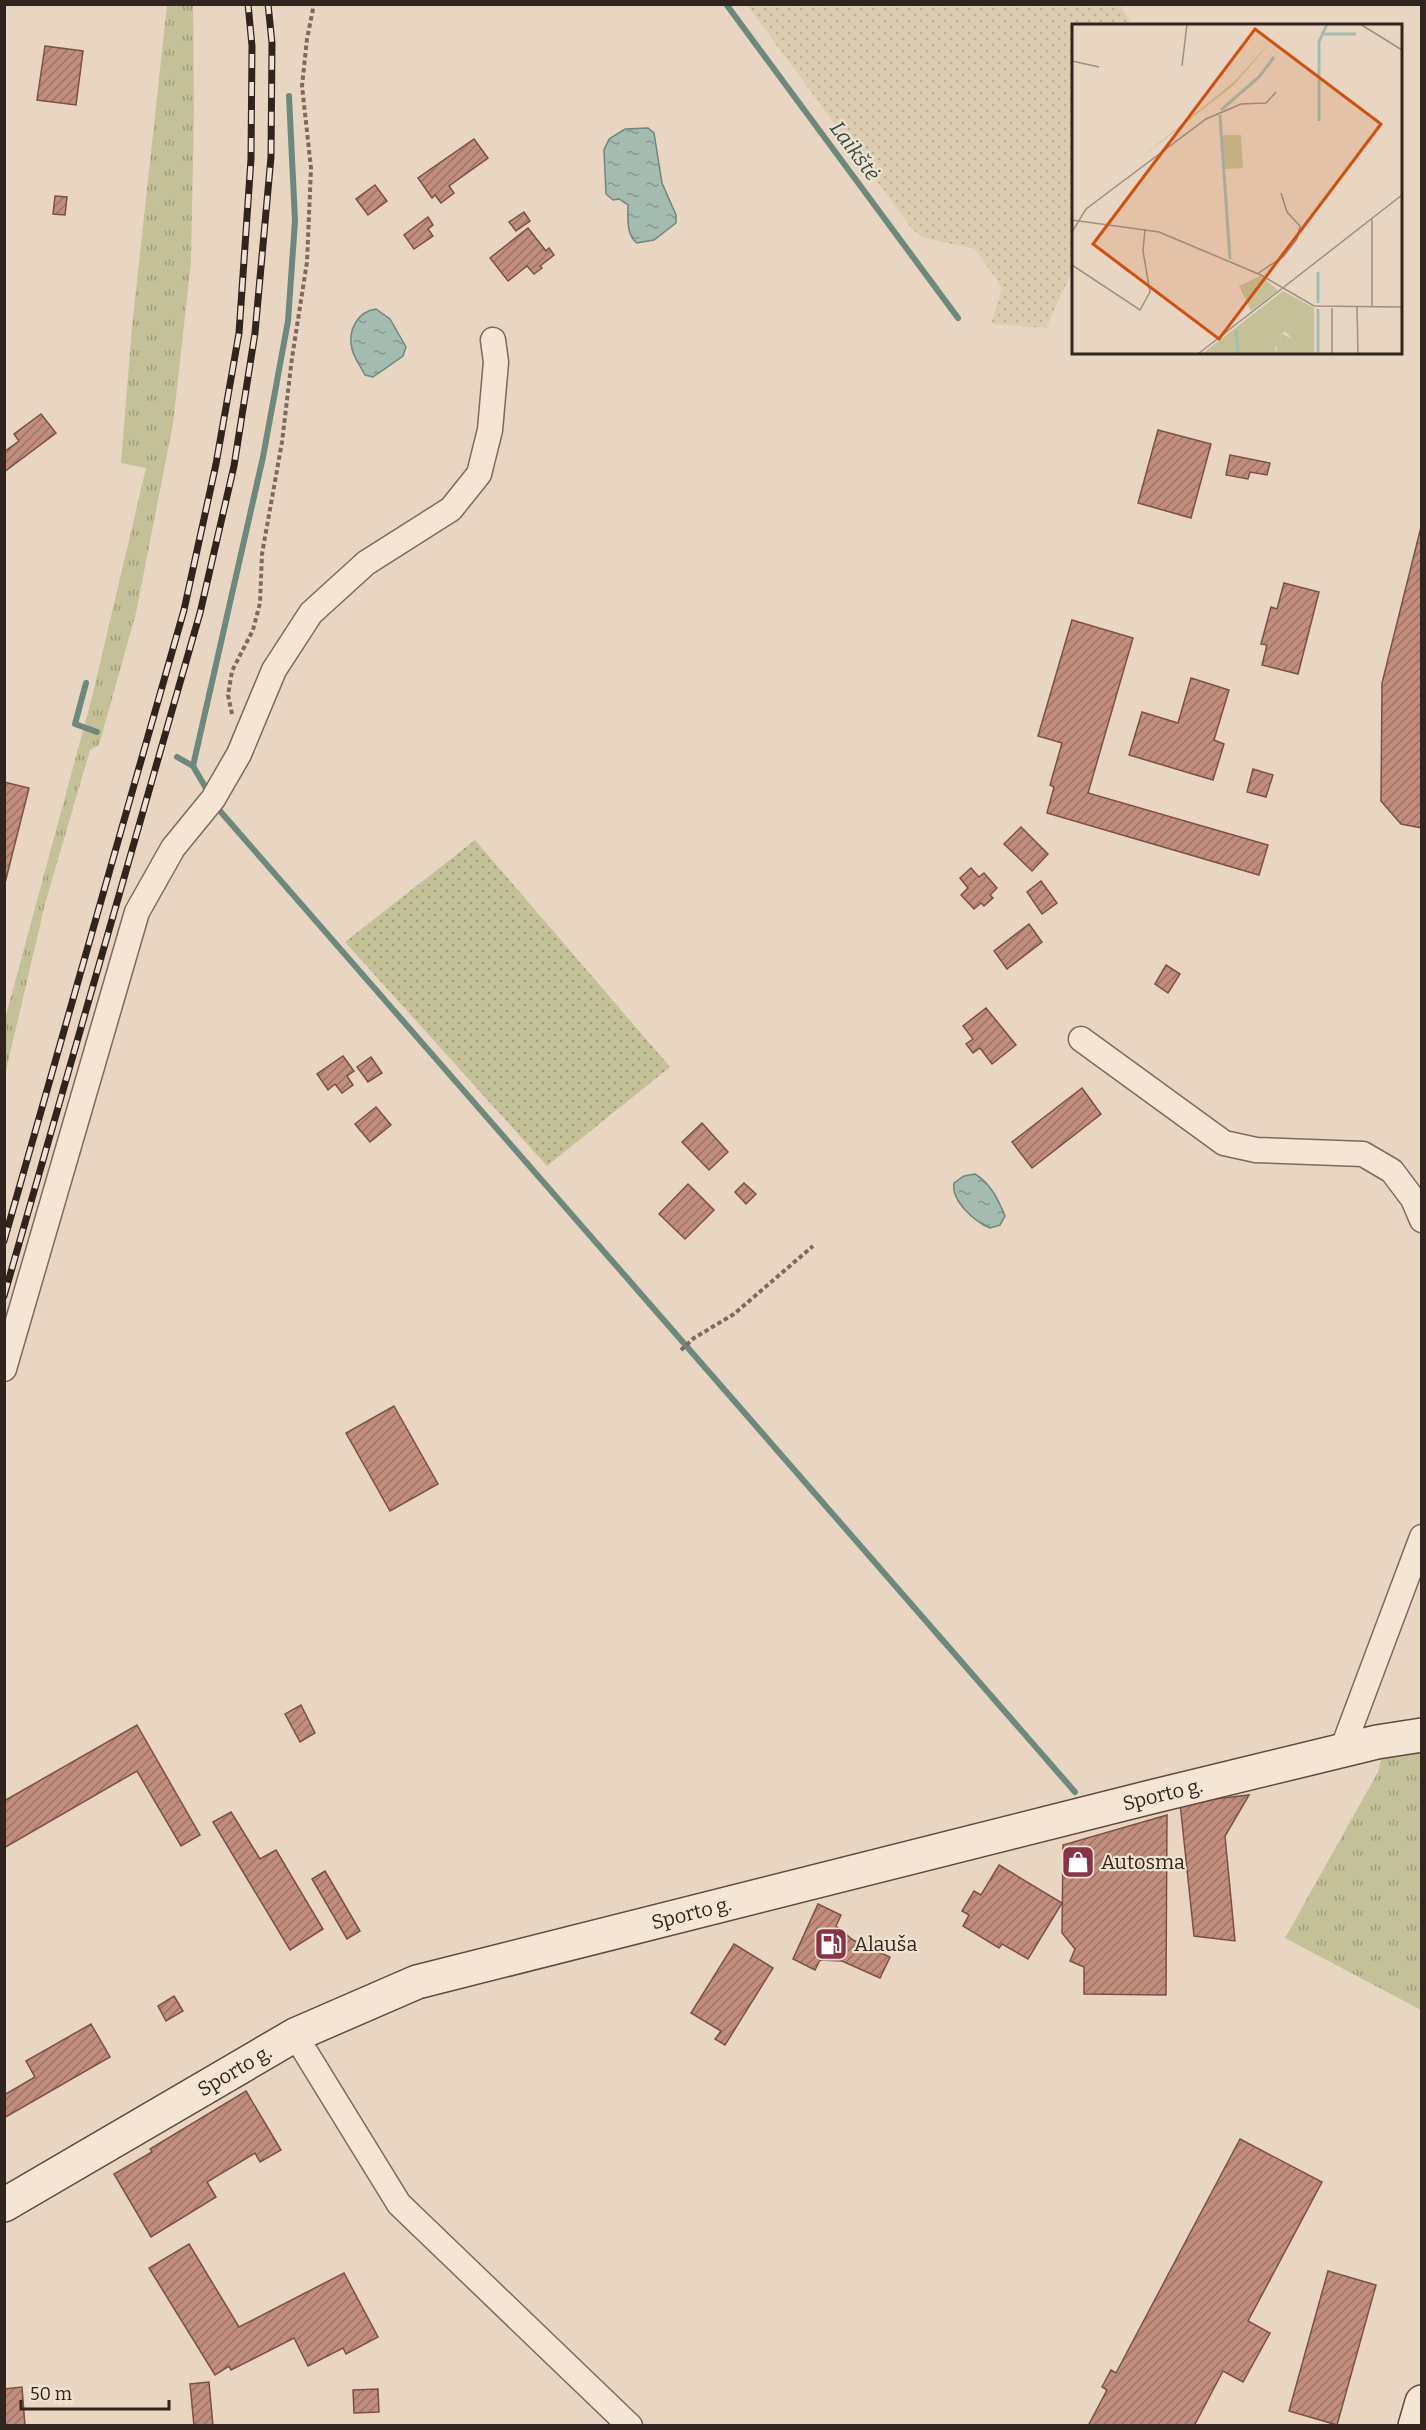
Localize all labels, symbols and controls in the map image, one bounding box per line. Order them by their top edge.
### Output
inset map [1072,24,1402,354]
water label: Laikštė [824,116,886,186]
street label: Sporto g. [1120,1773,1205,1816]
shop icon: Autosma [1060,1844,1096,1880]
place label: Autosma [1101,1850,1185,1874]
street label: Sporto g. [649,1891,734,1934]
fuel station icon: Alauša [813,1926,849,1962]
place label: Alauša [854,1932,918,1956]
street label: Sporto g. [193,2039,276,2101]
scale bar [21,2373,170,2411]
text: 50 m [30,2383,72,2405]

